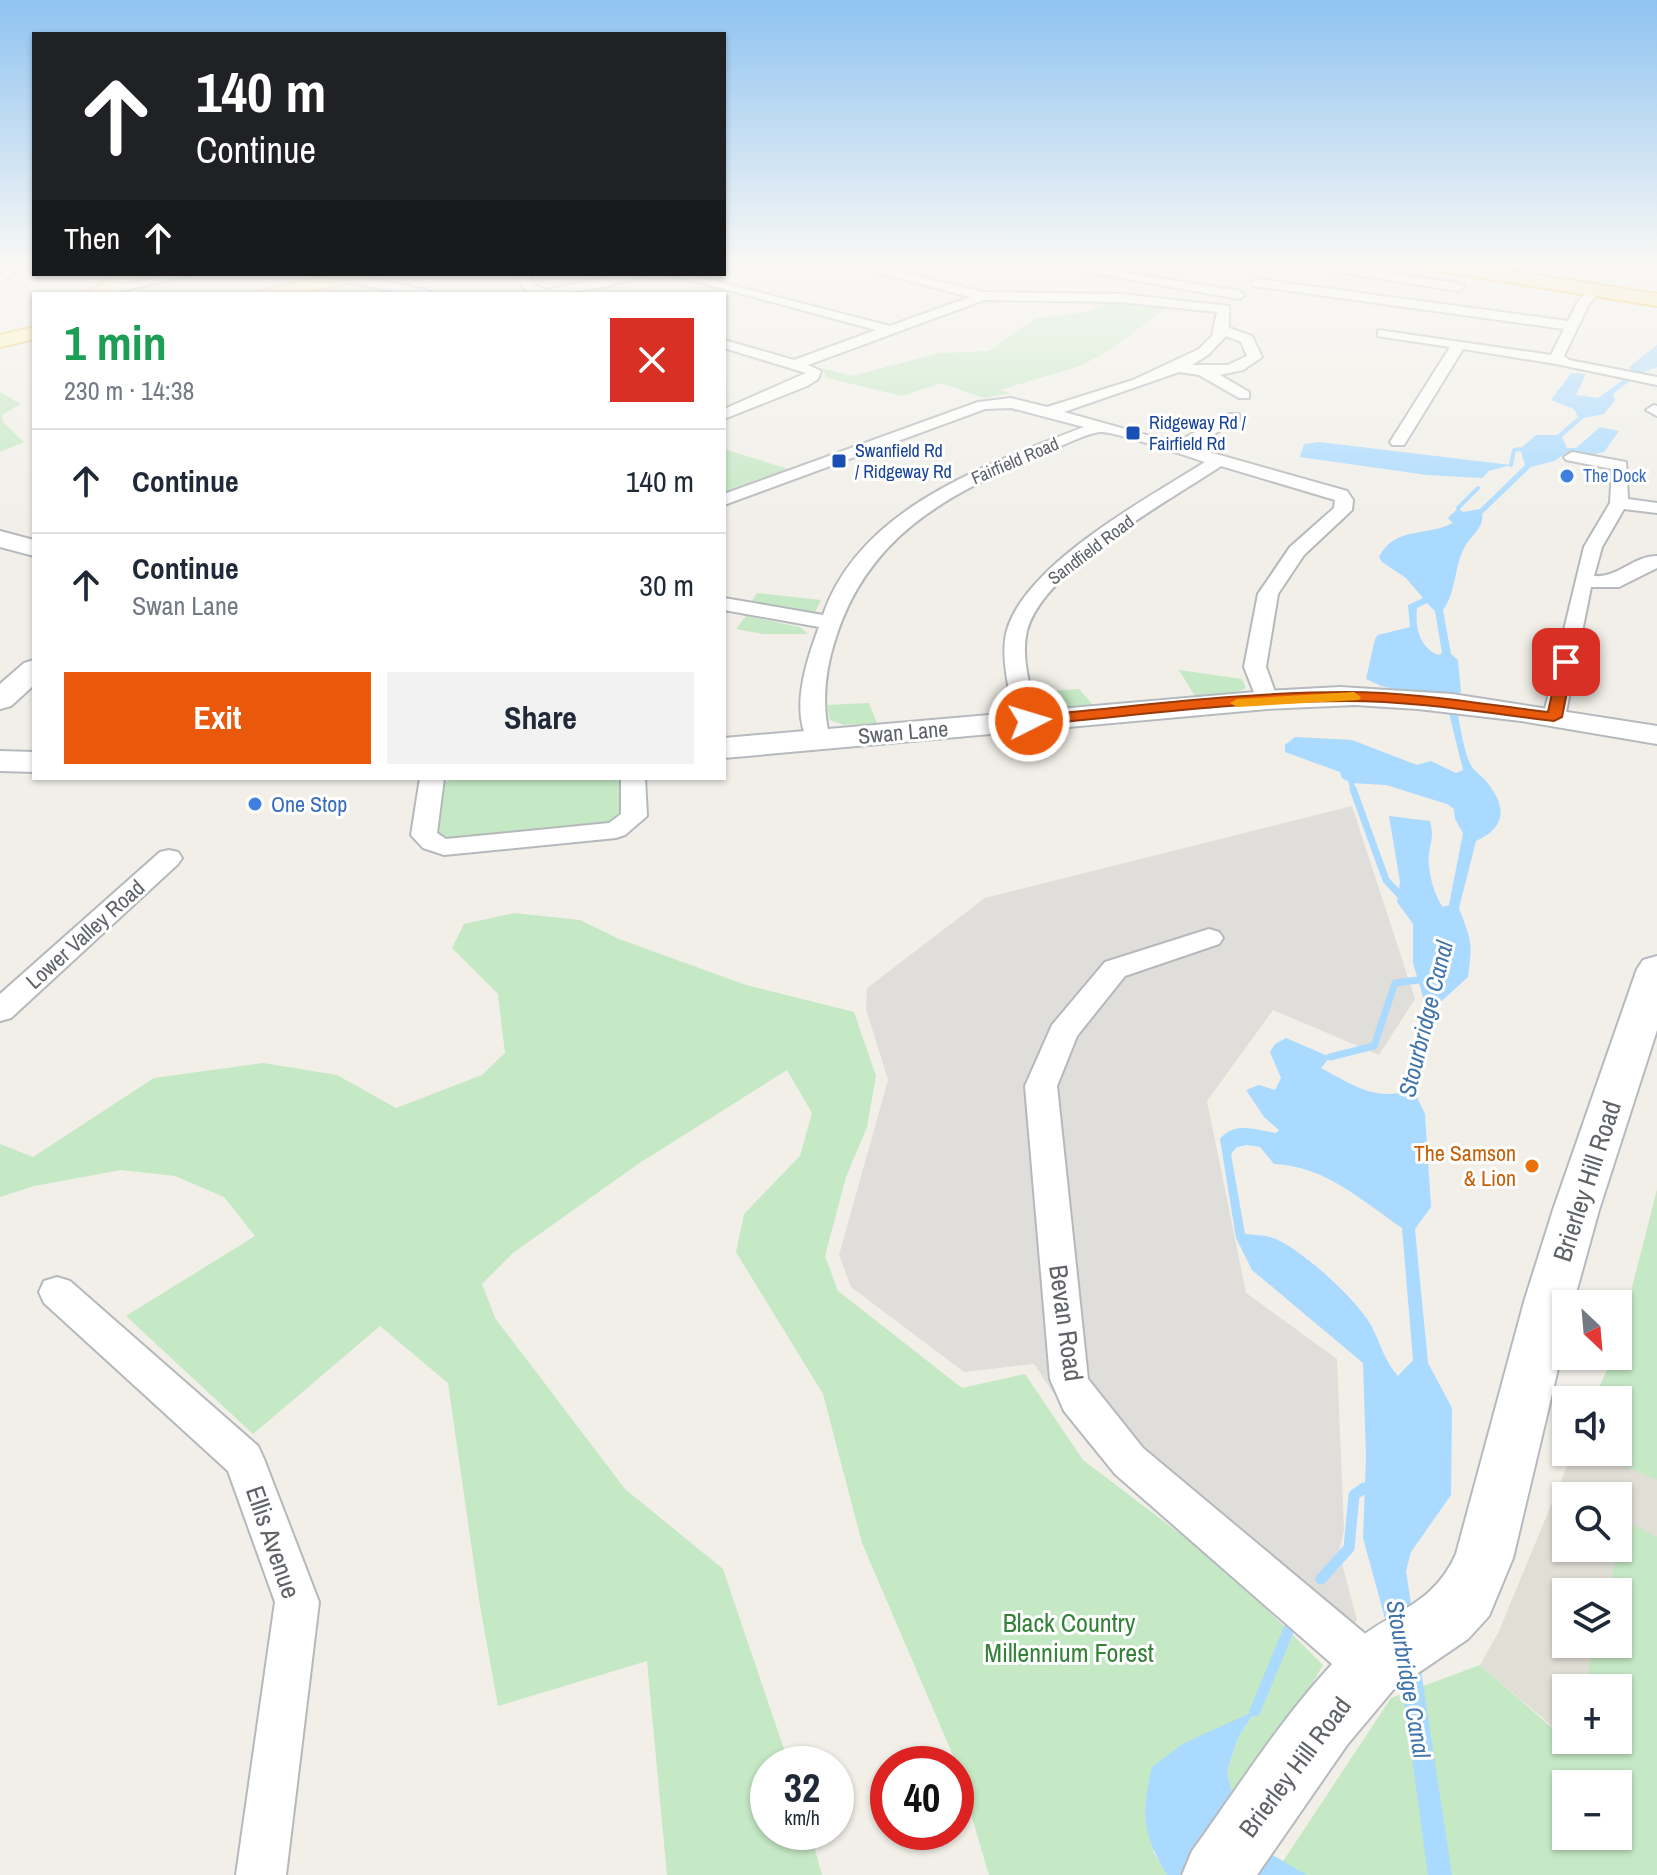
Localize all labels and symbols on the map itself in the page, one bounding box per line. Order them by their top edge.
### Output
place label: Ridgeway Rd / Fairfield Rd [1149,410,1247,456]
marker: Ridgeway Rd / Fairfield Rd [1124,424,1142,442]
street label: Fairfield Road [967,431,1062,490]
place label: Swanfield Rd / Ridgeway Rd [855,438,952,484]
marker: Swanfield Rd / Ridgeway Rd [830,452,848,470]
place label: The Dock [1583,463,1647,488]
marker: The Dock [1558,467,1576,485]
street label: Sandfield Road [1043,509,1139,590]
pin [1532,628,1600,696]
position arrow [987,679,1071,763]
street label: Swan Lane [857,713,949,751]
place label: One Stop [271,789,347,819]
marker: One Stop [246,795,264,813]
street label: Lower Valley Road [19,873,151,995]
water label: Stourbridge Canal [1390,937,1460,1100]
street label: Brierley Hill Road [1544,1096,1629,1266]
place label: The Samson & Lion [1414,1138,1516,1193]
marker: The Samson & Lion [1523,1157,1541,1175]
street label: Bevan Road [1041,1262,1092,1383]
north arrow [1552,1290,1632,1370]
street label: Ellis Avenue [238,1481,309,1603]
water label: Stourbridge Canal [1379,1597,1439,1761]
park label: Black Country Millennium Forest [984,1605,1154,1670]
street label: Brierley Hill Road [1230,1689,1359,1844]
speed limit sign: 40 [870,1746,974,1850]

